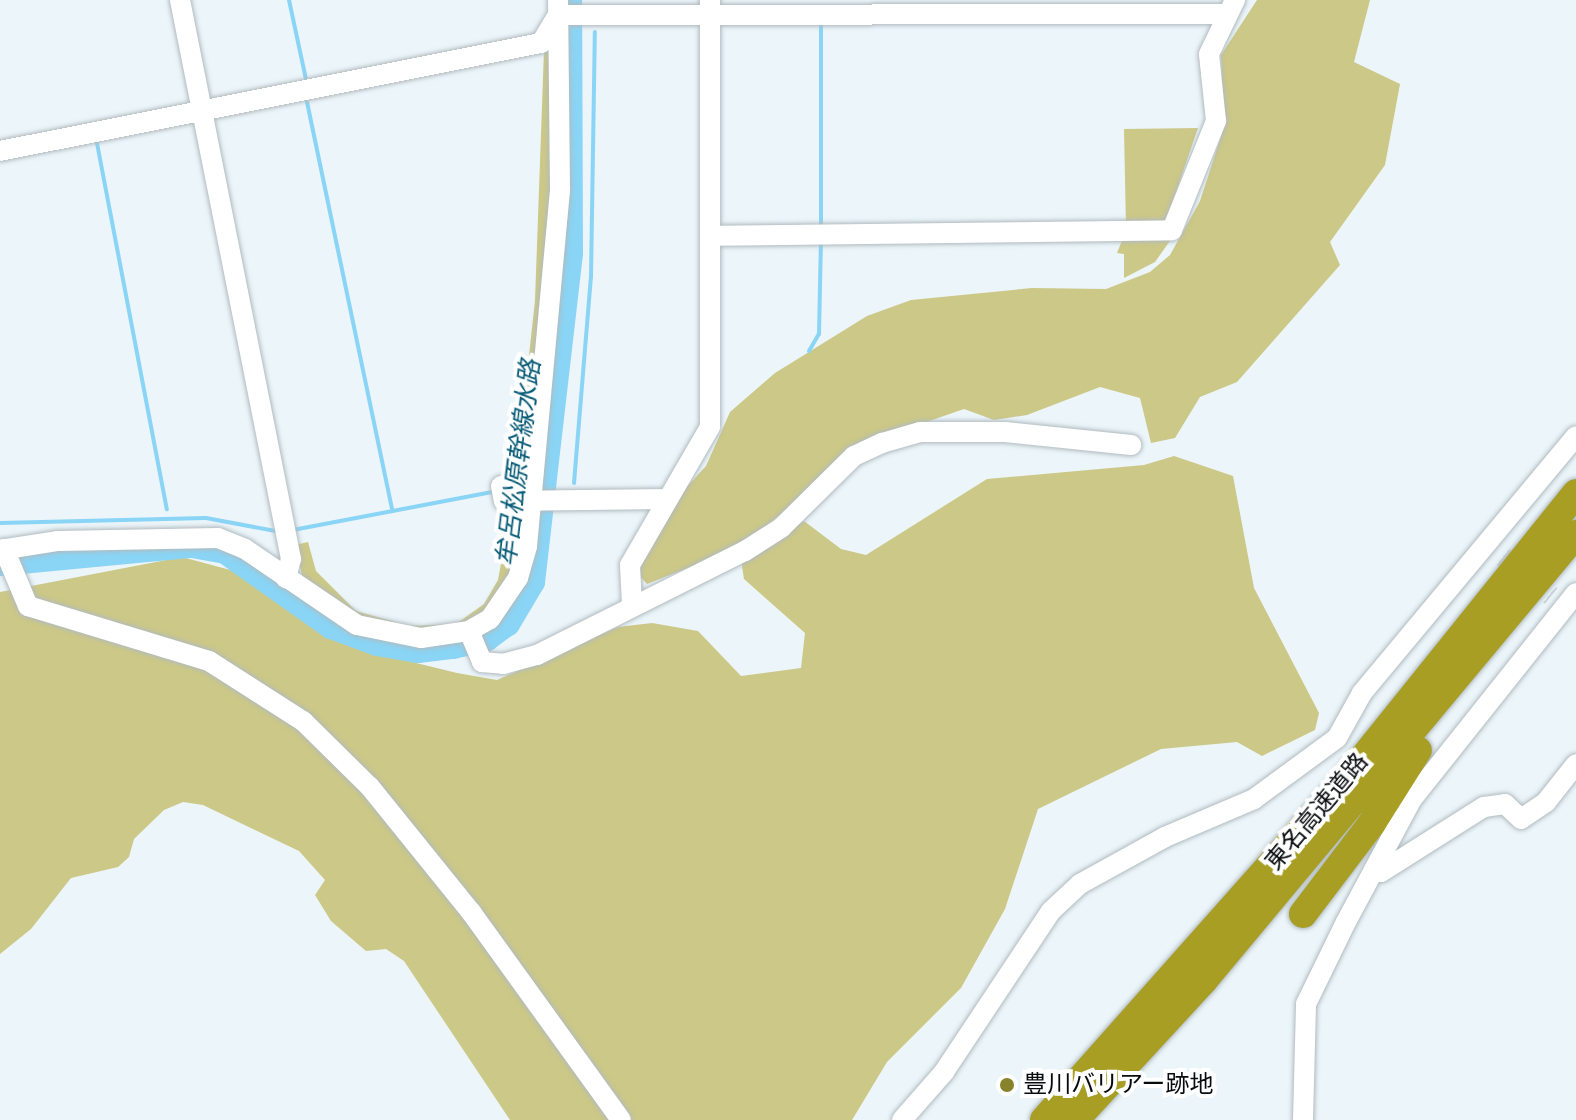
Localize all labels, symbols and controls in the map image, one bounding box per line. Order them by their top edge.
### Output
water label: 牟呂松原幹線水路 [491,358,547,568]
street label: 東名高速道路 [1260,748,1374,876]
place label: 豊川バリアー跡地 [1023,1071,1214,1099]
marker: 豊川バリアー跡地 [998,1076,1016,1094]

